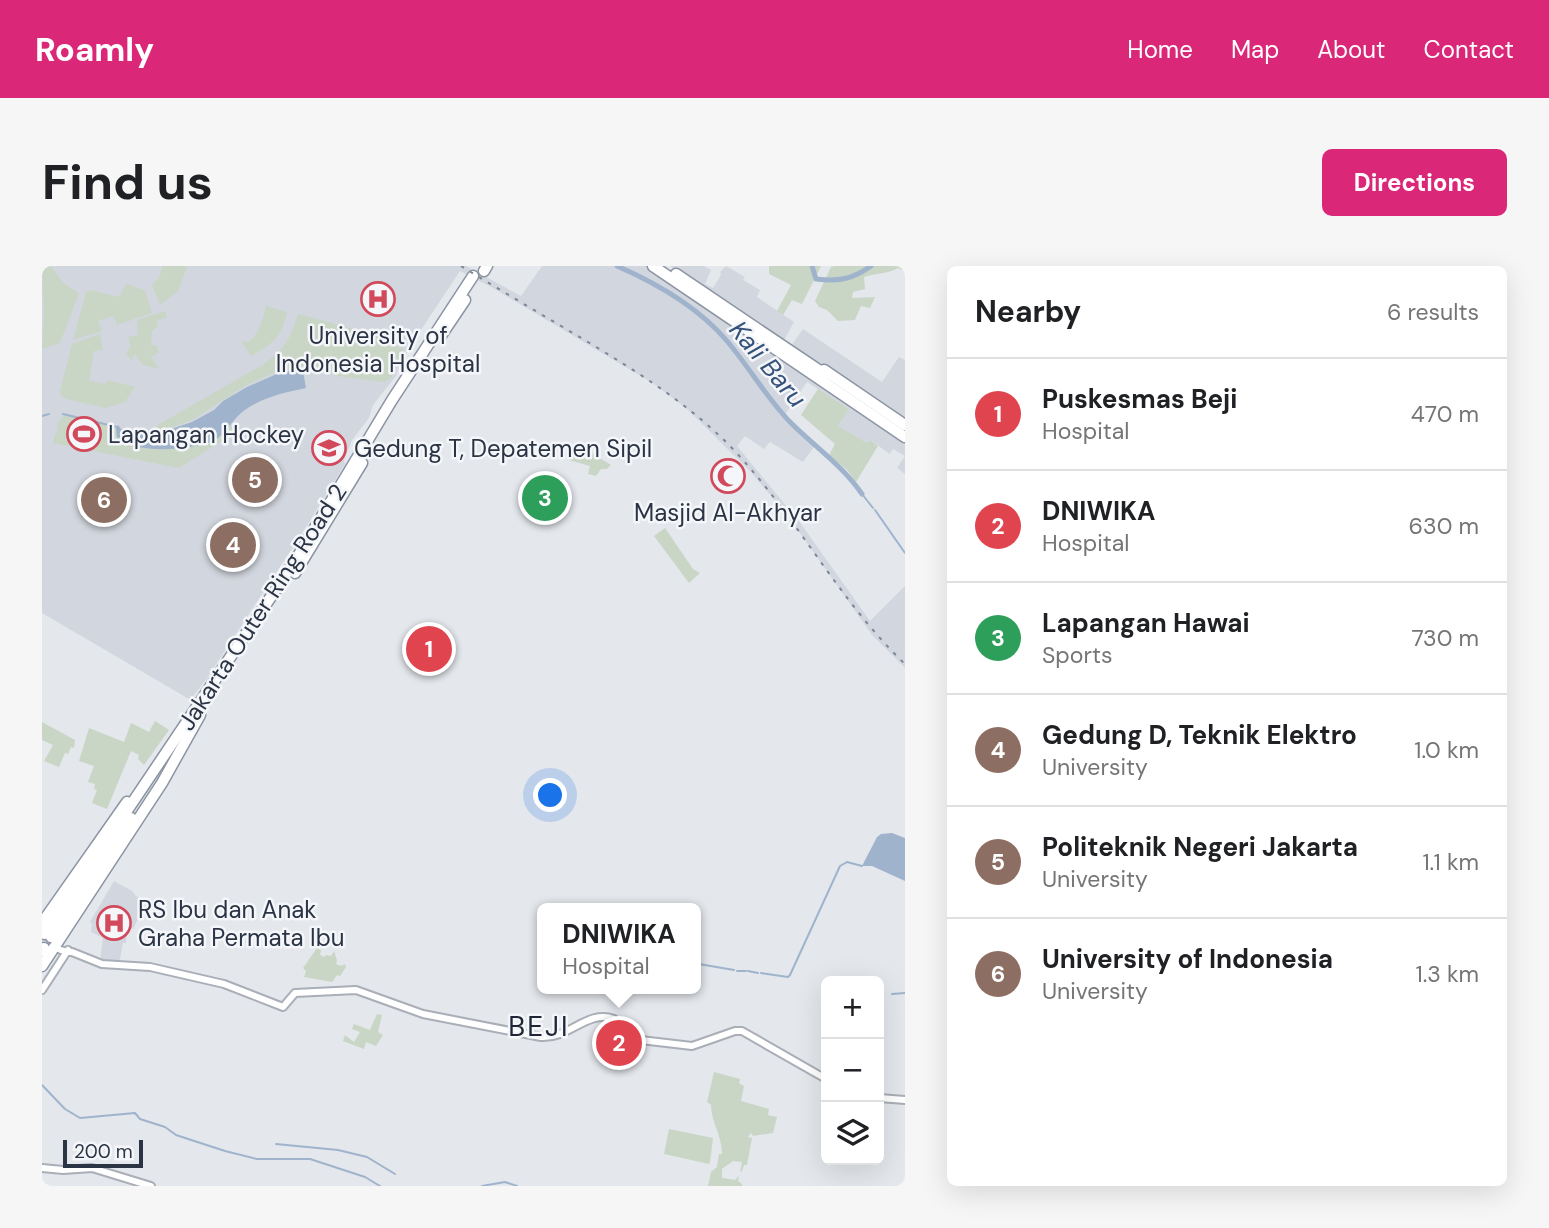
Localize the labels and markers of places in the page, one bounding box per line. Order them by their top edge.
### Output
hospital icon: University of Indonesia Hospital [359,280,397,318]
place label: University of Indonesia Hospital [276,320,480,379]
sports icon: Lapangan Hockey [65,415,103,453]
place label: Lapangan Hockey [108,419,304,450]
school or university icon: Gedung T, Depatemen Sipil [310,429,348,467]
place label: Gedung T, Depatemen Sipil [354,433,652,464]
pin: 5 [232,454,278,506]
mosque icon: Masjid Al-Akhyar [709,457,747,495]
pin: 3 [522,472,568,524]
pin: 6 [81,474,127,526]
place label: Masjid Al-Akhyar [634,497,822,528]
pin: 4 [210,519,256,571]
pin: 1 [406,623,452,675]
place label: RS Ibu dan Anak Graha Permata Ibu [138,894,344,953]
hospital icon: RS Ibu dan Anak Graha Permata Ibu [95,904,133,942]
pin: 2 [596,1017,642,1069]

